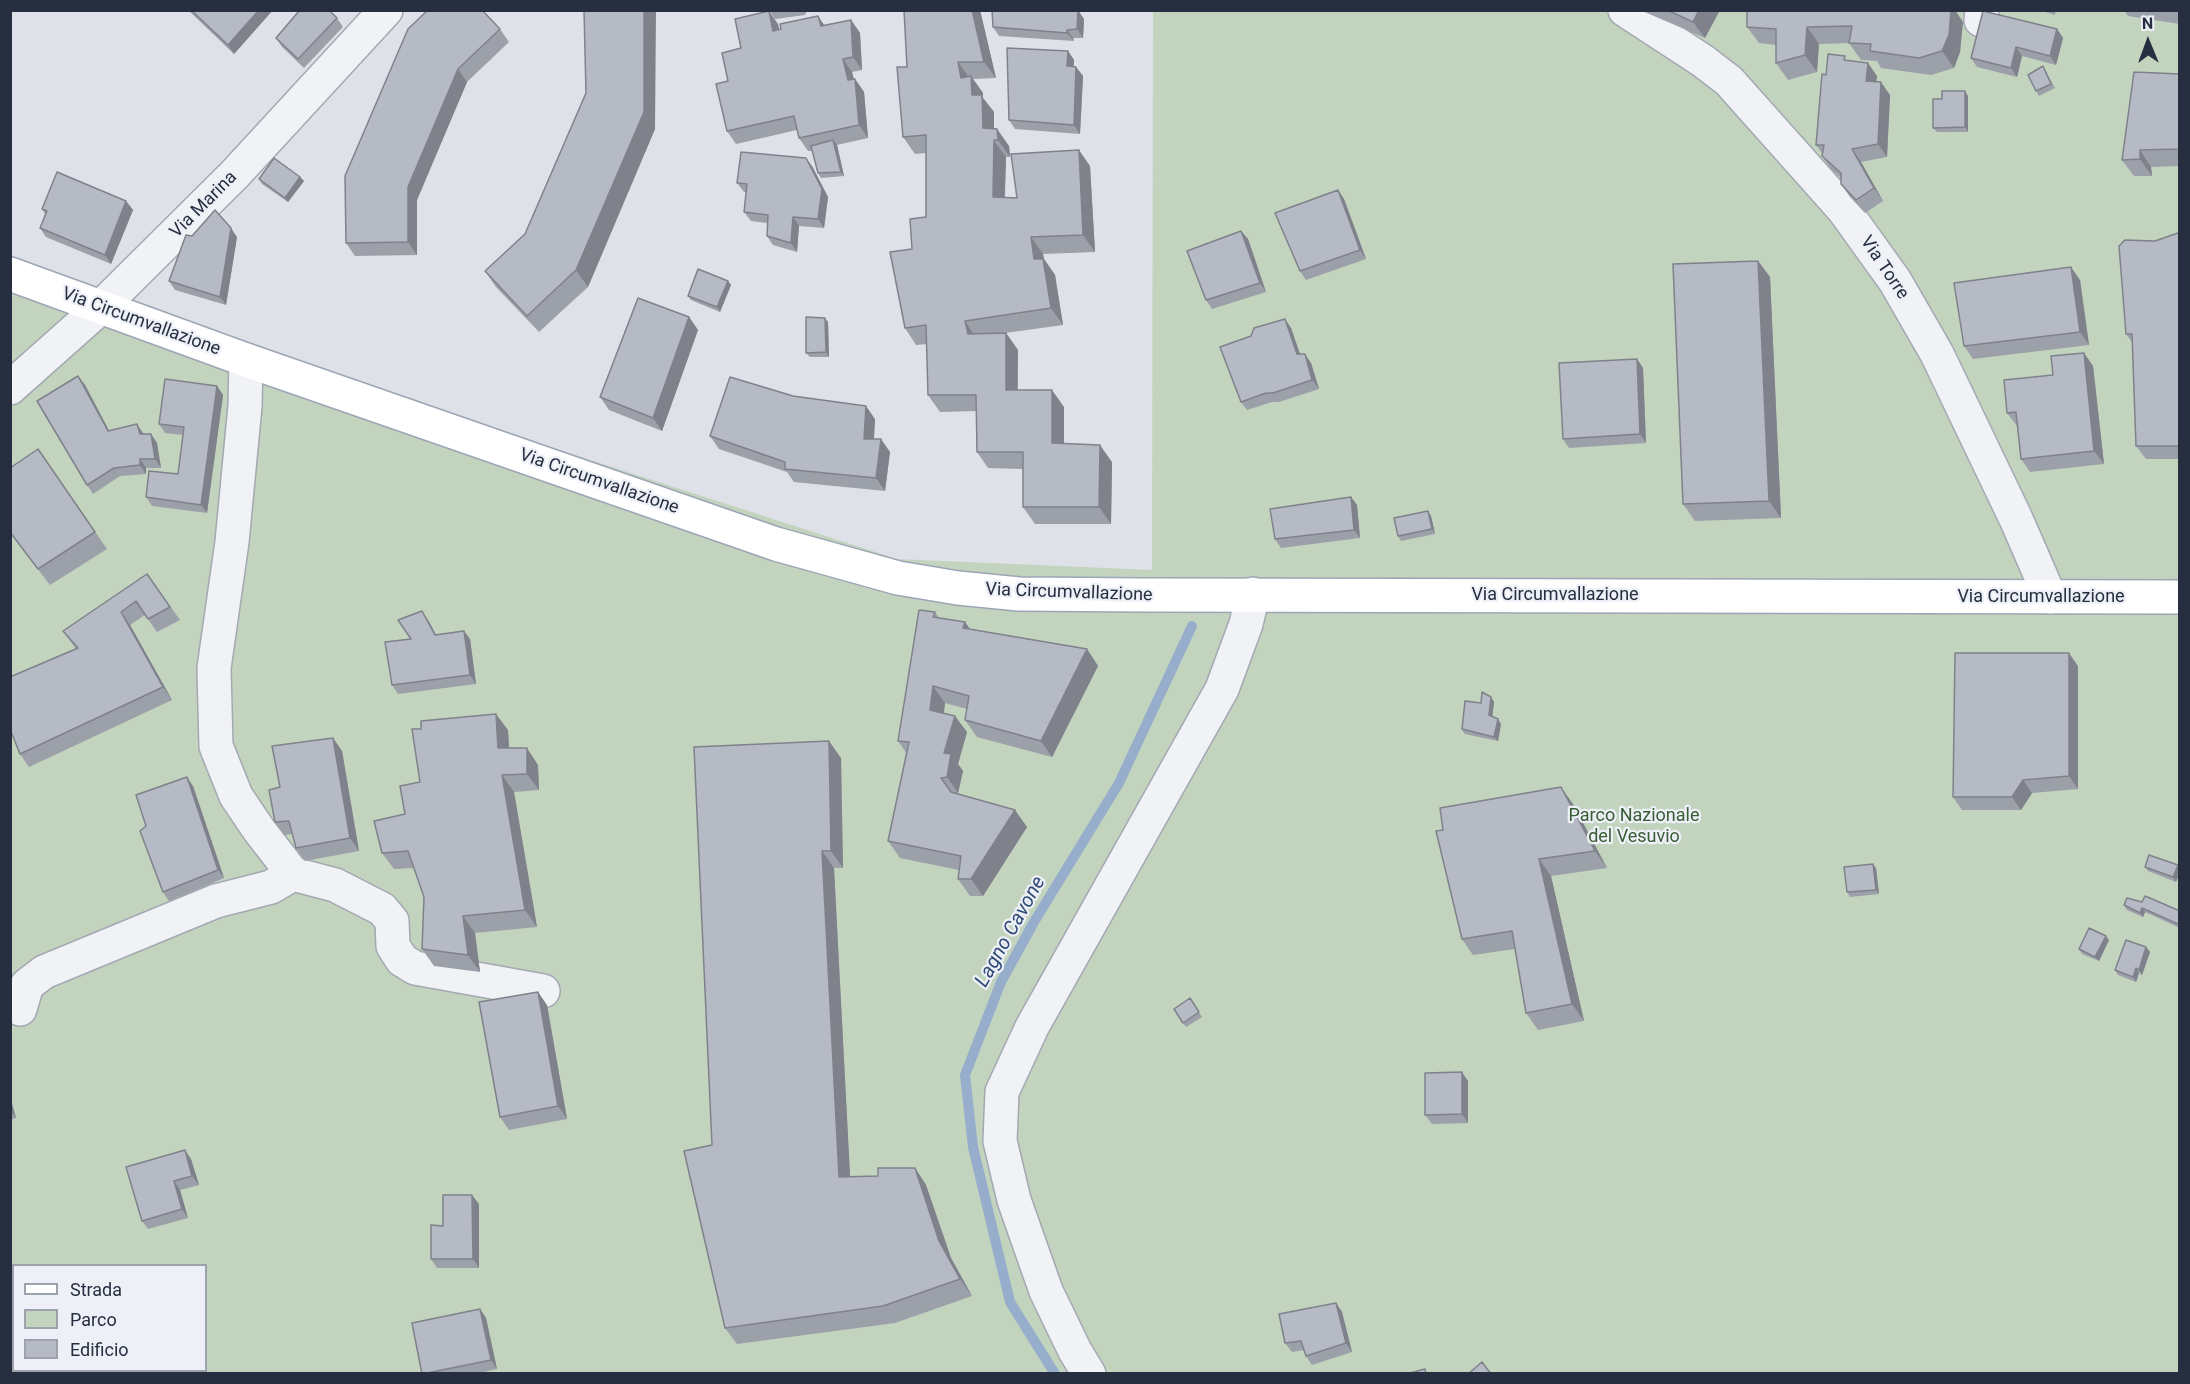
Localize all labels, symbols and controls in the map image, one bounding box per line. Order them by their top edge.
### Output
north arrow [2118,12,2178,72]
text: N [2142,14,2153,33]
street label: Via Marina [166,167,242,243]
street label: Via Torre [1855,232,1913,304]
street label: Via Circumvallazione [59,283,223,361]
street label: Via Circumvallazione [516,445,682,519]
street label: Via Circumvallazione [985,579,1153,607]
street label: Via Circumvallazione [1471,584,1639,606]
street label: Via Circumvallazione [1957,586,2125,608]
park label: Parco Nazionale del Vesuvio [1569,805,1699,848]
water label: Lagno Cavone [971,872,1051,992]
legend [12,1264,207,1372]
text: Strada [70,1279,122,1300]
text: Parco [70,1309,117,1330]
text: Edificio [70,1339,129,1360]

